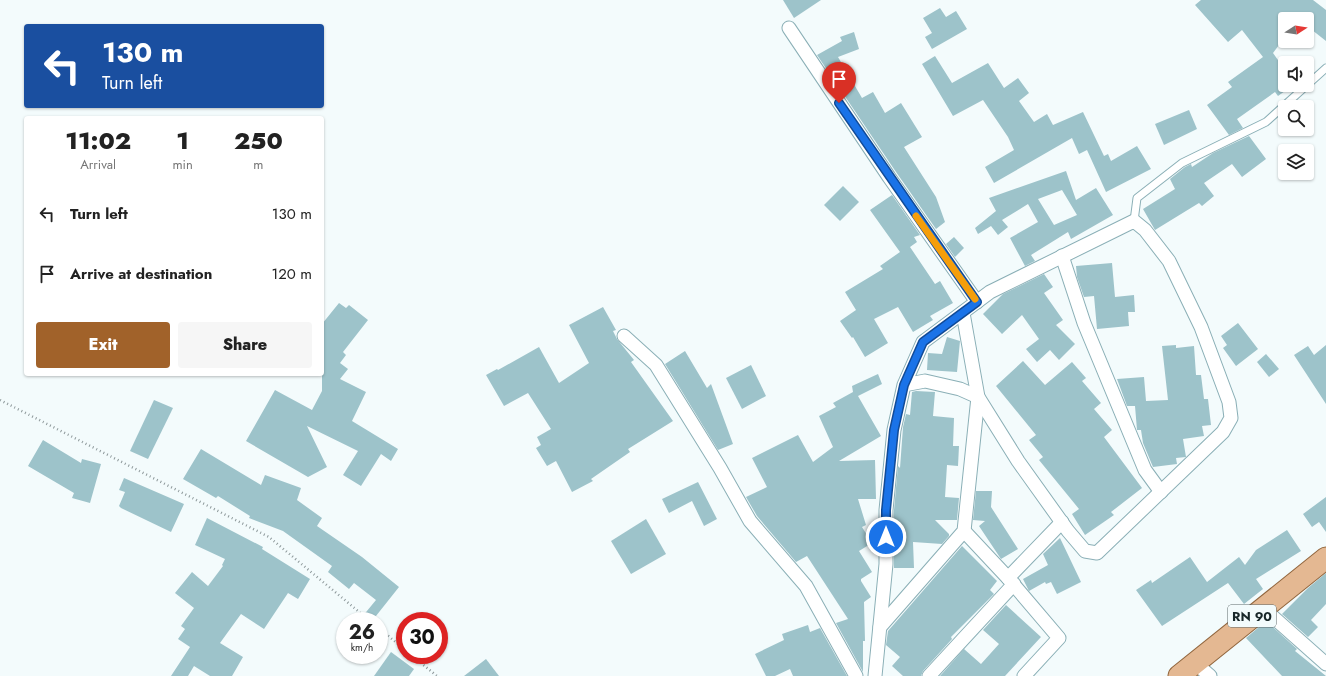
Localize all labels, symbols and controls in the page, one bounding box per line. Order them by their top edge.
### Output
north arrow [1278,12,1314,48]
map controls [1278,12,1314,180]
text: 130 m [102,32,184,73]
icon: left [36,40,88,92]
button: sound [1278,56,1314,92]
pin [822,62,856,103]
icon: arrive [828,68,850,90]
text: Turn left [102,70,162,96]
button: search [1278,100,1314,136]
text: 11:02 [65,123,131,158]
text: 1 [176,123,189,158]
text: 250 [234,123,283,158]
button: layers [1278,144,1314,180]
text: Arrival [80,155,116,174]
text: min [172,155,193,174]
text: m [253,155,263,174]
icon: left [36,203,58,225]
text: Turn left [70,203,128,225]
text: 130 m [272,203,312,225]
icon: arrive [36,263,58,285]
text: Arrive at destination [70,263,212,285]
text: 120 m [272,263,312,285]
button: Exit [36,322,170,368]
button: Share [178,322,312,368]
position arrow [865,516,907,558]
road number: RN 90 [1228,605,1276,627]
speed limit sign: 30 [396,612,448,664]
text: 26 [349,618,375,647]
text: km/h [351,640,373,655]

